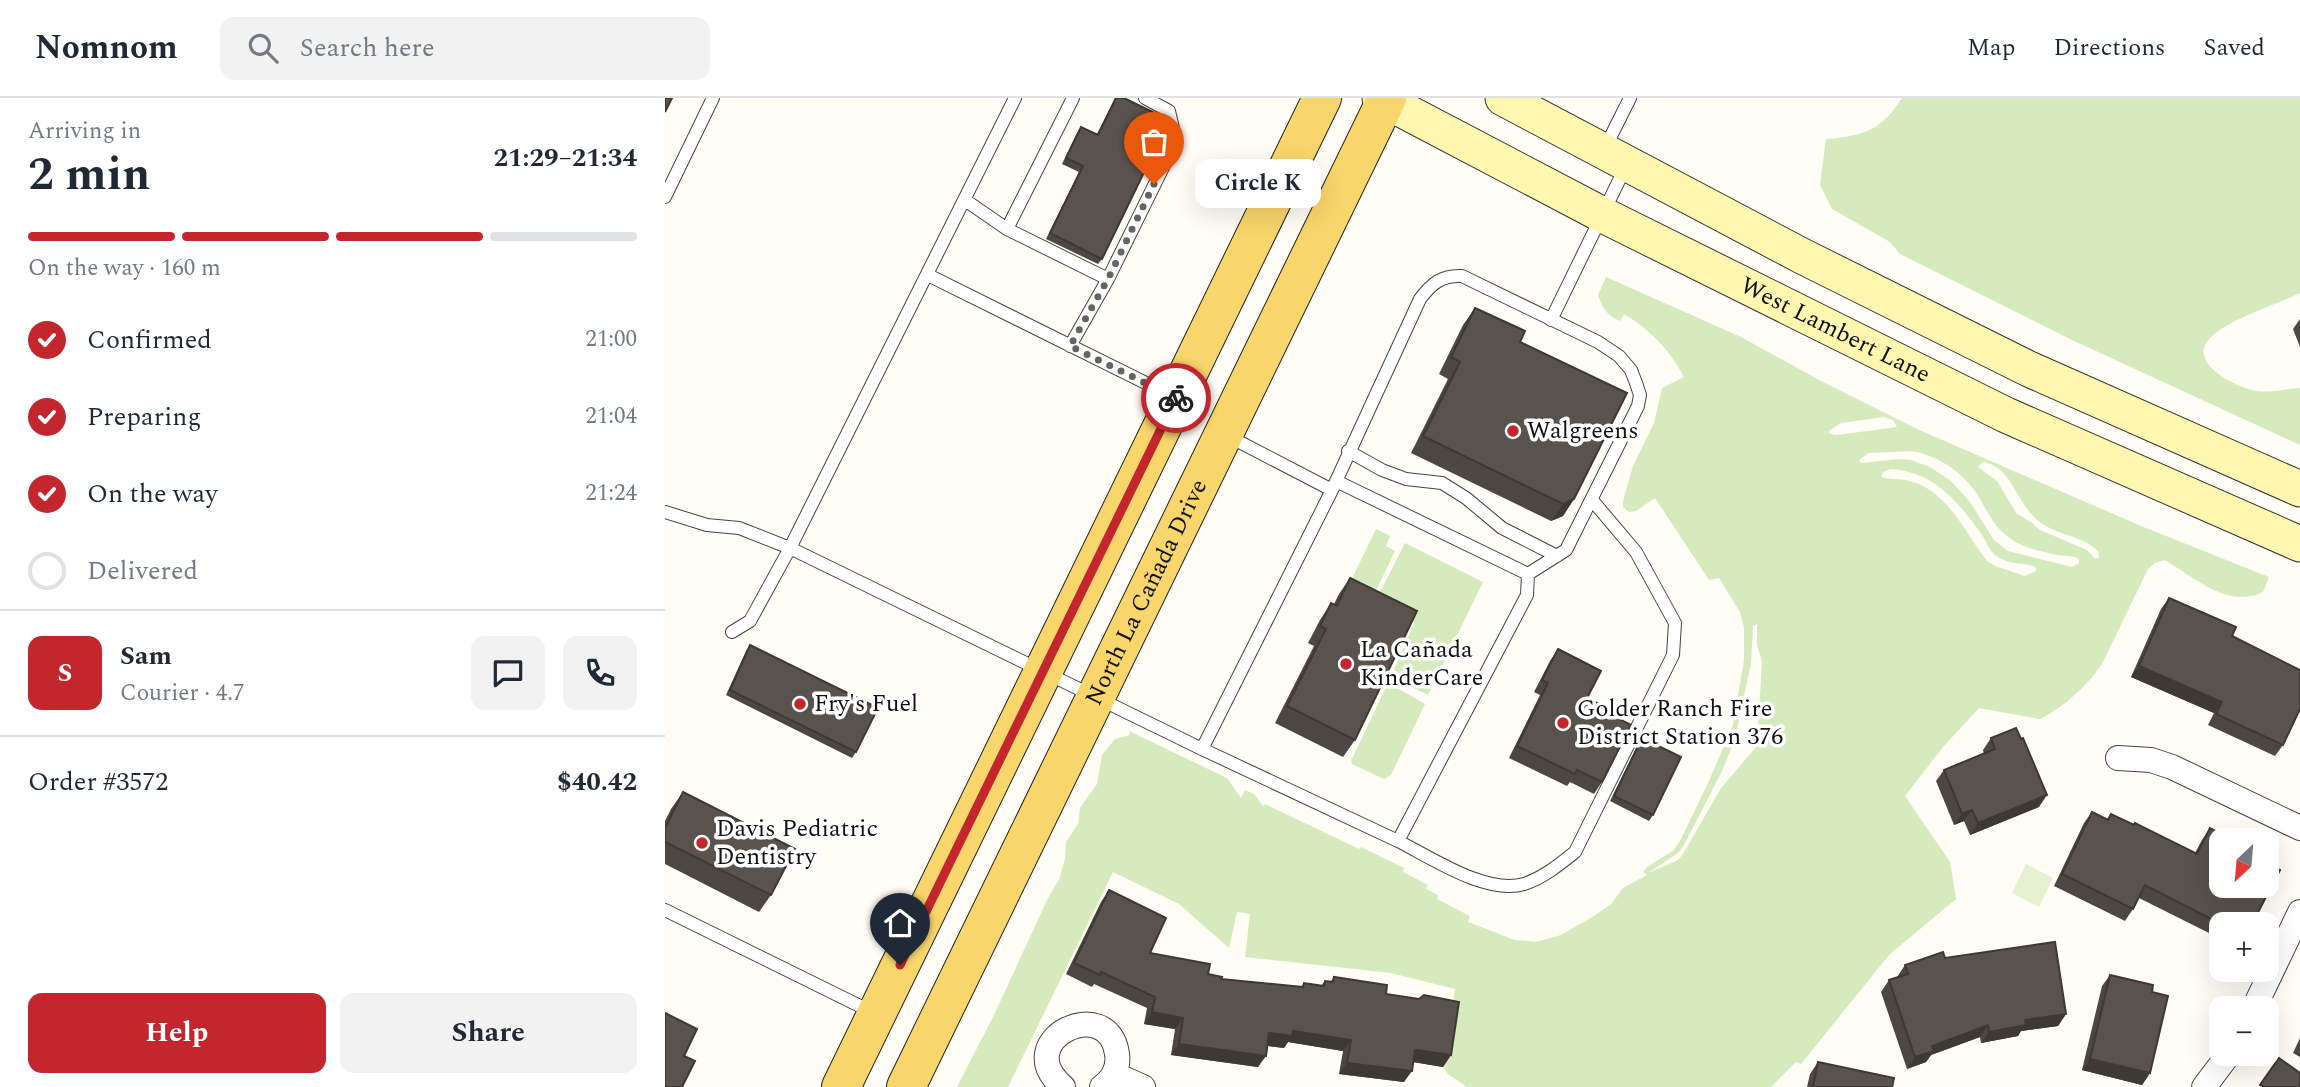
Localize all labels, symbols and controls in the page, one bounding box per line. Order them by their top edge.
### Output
search box [220,17,710,80]
text: Nomnom [35,23,178,73]
text: Search here [300,28,435,68]
icon: search [244,29,282,67]
text: Map [1967,30,2015,66]
text: Directions [2053,30,2165,66]
text: Saved [2203,30,2265,66]
pin [1124,112,1184,184]
text: Arriving in [28,114,141,149]
icon: bag [1135,123,1173,161]
text: 21:29–21:34 [493,138,637,178]
text: 2 min [28,140,150,210]
callout: Circle K [1196,160,1322,208]
text: Circle K [1214,166,1302,201]
text: On the way · 160 m [28,251,221,286]
street label: West Lambert Lane [1734,268,1936,393]
text: Confirmed [87,320,212,360]
icon: check [28,321,66,359]
text: 21:00 [585,322,637,357]
courier [1141,363,1211,433]
icon: bike [1157,379,1195,417]
text: Preparing [87,397,201,437]
icon: check [28,398,66,436]
text: 21:04 [585,399,637,434]
place label: Walgreens [1527,413,1639,449]
marker: Walgreens [1505,423,1521,439]
street label: North La Cañada Drive [1076,473,1217,712]
text: On the way [87,474,218,514]
icon: check [28,475,66,513]
text: 21:24 [585,476,637,511]
text: Delivered [87,551,198,591]
place label: La Cañada KinderCare [1360,632,1483,696]
text: Sam [120,636,172,676]
button: chat [471,636,545,710]
button: phone [563,636,637,710]
text: S [58,653,72,693]
marker: La Cañada KinderCare [1338,656,1354,672]
text: Courier · 4.7 [120,676,245,711]
place label: Fry's Fuel [814,686,918,722]
place label: Golder Ranch Fire District Station 376 [1577,691,1783,755]
marker: Fry's Fuel [792,696,808,712]
marker: Golder Ranch Fire District Station 376 [1555,715,1571,731]
text: Order #3572 [28,762,168,802]
text: $40.42 [557,762,637,802]
place label: Davis Pediatric Dentistry [716,811,878,875]
north arrow [2209,828,2279,898]
map controls [2209,828,2279,1066]
marker: Davis Pediatric Dentistry [694,835,710,851]
pin [870,893,930,965]
icon: home [881,904,919,942]
button: + [2209,912,2279,982]
button: Help [28,993,326,1073]
button: Share [340,993,637,1073]
button: − [2209,996,2279,1066]

